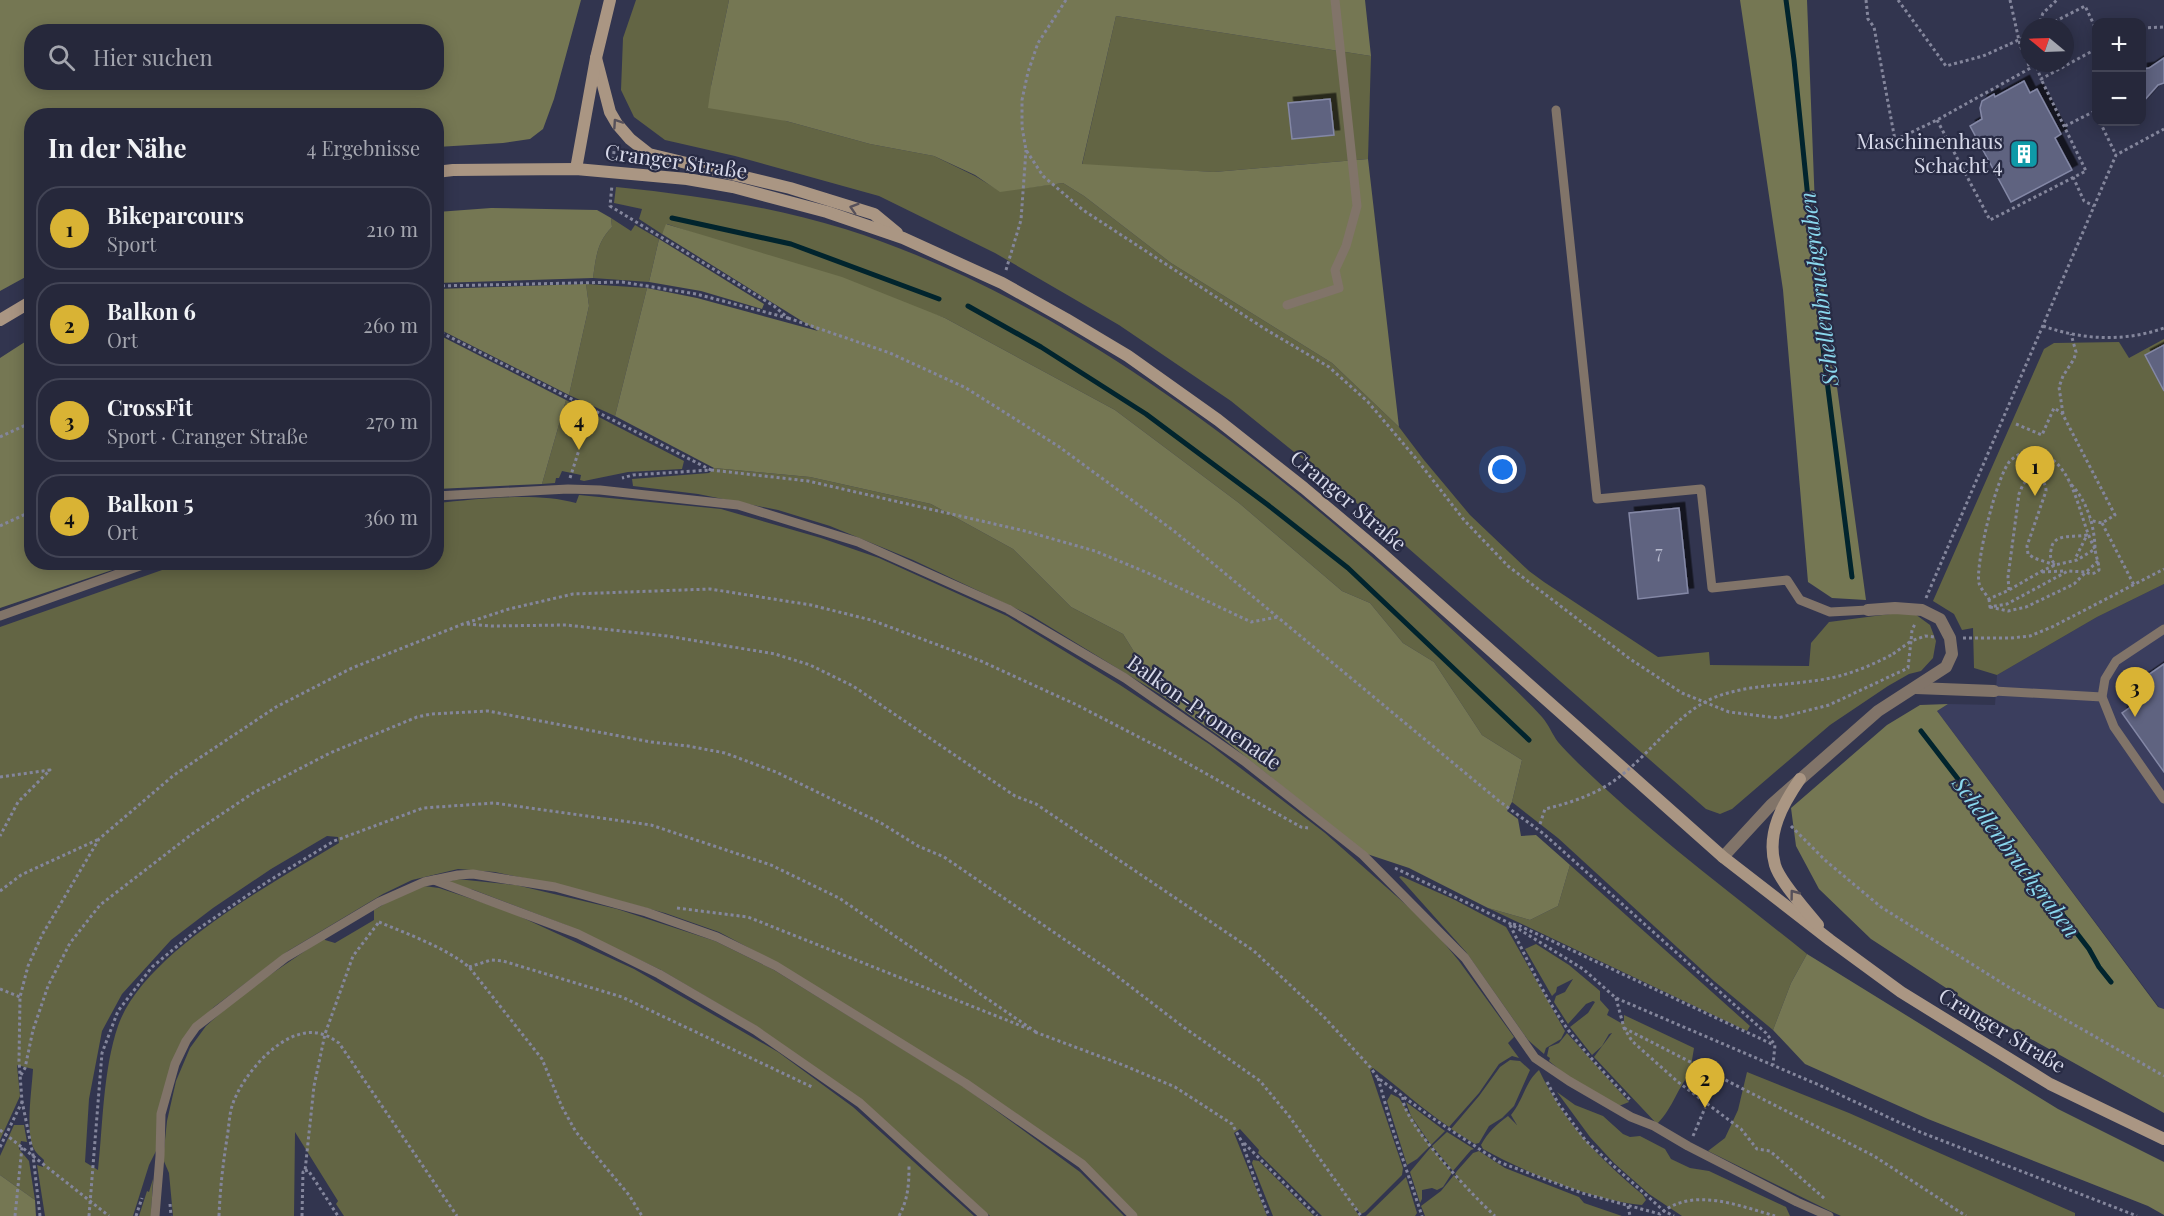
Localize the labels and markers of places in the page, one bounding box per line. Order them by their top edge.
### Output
place label: Maschinenhaus Schacht 4 [1856,126,2003,178]
building icon: Maschinenhaus Schacht 4 [2008,138,2040,170]
pin: 4 [560,400,598,450]
pin: 1 [2016,446,2054,496]
pin: 3 [2116,668,2154,717]
pin: 2 [1686,1058,1724,1108]

